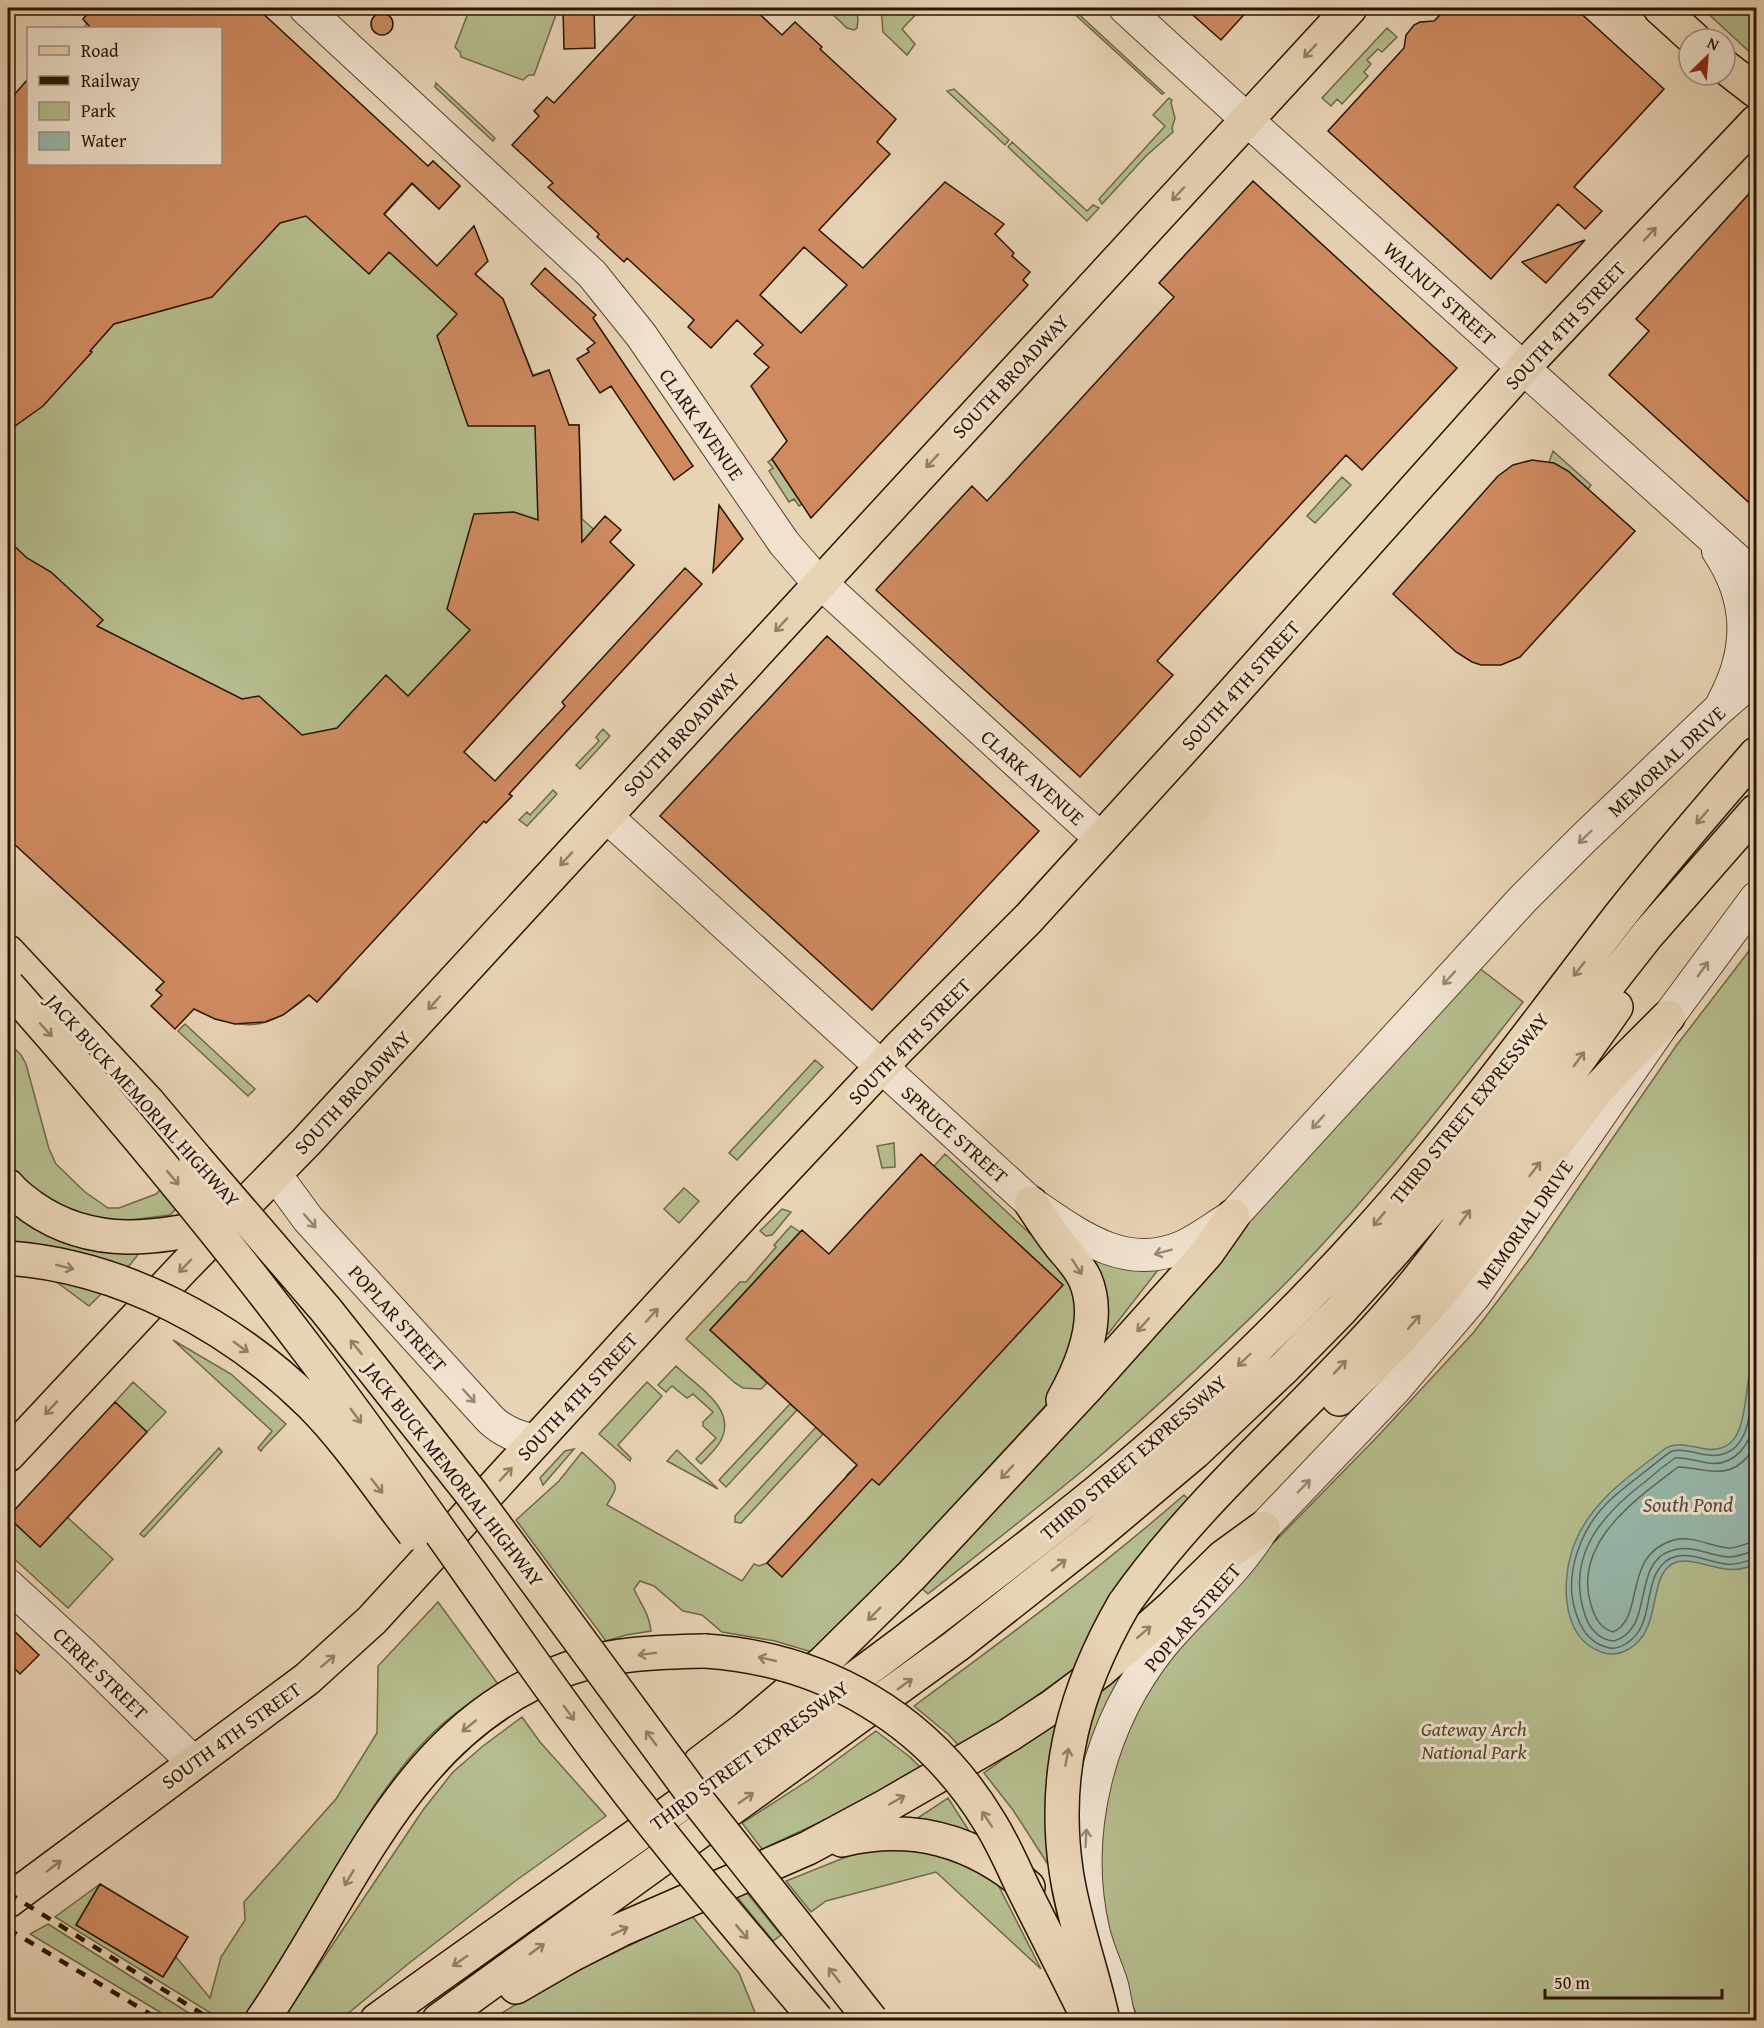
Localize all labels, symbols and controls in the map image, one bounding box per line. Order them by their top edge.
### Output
legend [27,27,222,165]
north arrow [1677,27,1737,87]
text: N [1703,30,1724,57]
text: Road [81,37,119,64]
one-way arrow [1303,43,1317,58]
text: Railway [81,67,140,94]
text: Park [81,97,117,124]
text: Water [81,127,127,154]
one-way arrow [1171,186,1185,201]
one-way arrow [1643,227,1657,242]
street label: WALNUT STREET [1377,234,1503,352]
street label: SOUTH 4TH STREET [1498,254,1632,396]
street label: SOUTH BROADWAY [945,307,1075,445]
street label: CLARK AVENUE [653,362,751,486]
one-way arrow [925,453,939,468]
street label: SOUTH 4TH STREET [1174,613,1306,757]
one-way arrow [774,618,788,633]
street label: SOUTH BROADWAY [616,665,746,803]
street label: MEMORIAL DRIVE [1601,699,1731,823]
street label: CLARK AVENUE [975,723,1091,831]
one-way arrow [1695,809,1709,824]
one-way arrow [1577,830,1592,845]
one-way arrow [559,851,573,866]
one-way arrow [1573,960,1586,976]
one-way arrow [1696,962,1709,978]
one-way arrow [1442,970,1456,985]
street label: SOUTH 4TH STREET [841,971,977,1111]
street label: JACK BUCK MEMORIAL HIGHWAY [37,985,247,1213]
one-way arrow [427,995,441,1010]
street label: THIRD STREET EXPRESSWAY [1382,1006,1556,1210]
one-way arrow [39,1022,53,1037]
street label: SOUTH BROADWAY [287,1023,417,1161]
one-way arrow [1573,1051,1585,1067]
street label: SPRUCE STREET [895,1078,1015,1190]
one-way arrow [1311,1114,1325,1129]
street label: MEMORIAL DRIVE [1469,1153,1579,1295]
one-way arrow [1528,1162,1541,1178]
one-way arrow [166,1170,179,1186]
one-way arrow [1459,1209,1471,1226]
one-way arrow [1372,1211,1386,1226]
one-way arrow [303,1213,317,1228]
one-way arrow [1154,1247,1173,1259]
street label: POPLAR STREET [342,1258,454,1378]
one-way arrow [177,1259,192,1274]
one-way arrow [1071,1259,1083,1275]
one-way arrow [55,1262,74,1274]
one-way arrow [644,1308,658,1323]
one-way arrow [1407,1315,1421,1330]
one-way arrow [1136,1317,1150,1332]
street label: SOUTH 4TH STREET [510,1325,644,1467]
one-way arrow [350,1340,363,1356]
one-way arrow [233,1341,249,1353]
street label: JACK BUCK MEMORIAL HIGHWAY [355,1353,551,1593]
one-way arrow [1237,1353,1252,1368]
one-way arrow [1333,1359,1348,1374]
street label: THIRD STREET EXPRESSWAY [1033,1368,1233,1546]
one-way arrow [462,1389,476,1404]
one-way arrow [44,1401,58,1416]
one-way arrow [350,1407,362,1423]
one-way arrow [1000,1464,1014,1479]
one-way arrow [498,1467,512,1482]
one-way arrow [371,1477,383,1493]
one-way arrow [1297,1478,1311,1493]
water label: South Pond [1643,1489,1733,1520]
street label: POPLAR STREET [1137,1556,1247,1678]
one-way arrow [1051,1558,1067,1571]
one-way arrow [866,1607,881,1622]
street label: CERRE STREET [47,1620,155,1726]
one-way arrow [1136,1625,1151,1639]
one-way arrow [637,1648,657,1659]
one-way arrow [758,1653,777,1664]
one-way arrow [320,1655,336,1668]
street label: THIRD STREET EXPRESSWAY [644,1673,854,1837]
street label: SOUTH 4TH STREET [155,1674,307,1796]
one-way arrow [896,1678,912,1690]
one-way arrow [563,1704,575,1720]
park label: Gateway Arch National Park [1420,1714,1527,1766]
one-way arrow [462,1719,478,1732]
one-way arrow [644,1730,657,1746]
one-way arrow [1062,1748,1073,1768]
one-way arrow [738,1792,754,1804]
one-way arrow [888,1794,905,1806]
one-way arrow [980,1810,993,1827]
one-way arrow [1081,1828,1092,1848]
one-way arrow [46,1859,62,1872]
one-way arrow [343,1869,355,1886]
one-way arrow [611,1924,629,1936]
one-way arrow [735,1924,749,1939]
one-way arrow [529,1942,545,1955]
one-way arrow [452,1955,468,1967]
scale bar [1545,1962,1722,2000]
one-way arrow [828,1967,841,1983]
text: 50 m [1554,1969,1590,1996]

